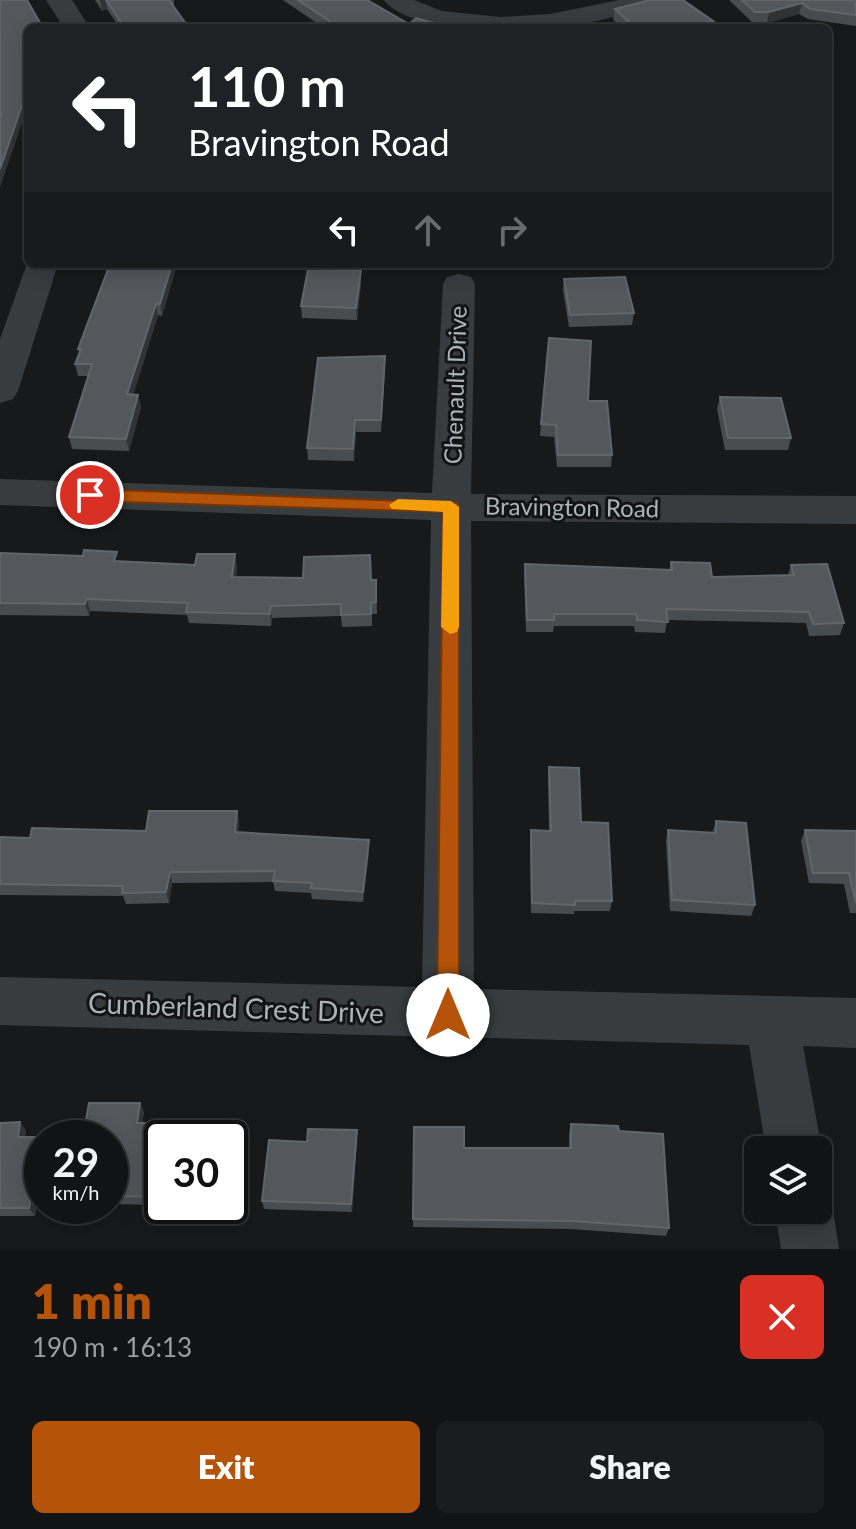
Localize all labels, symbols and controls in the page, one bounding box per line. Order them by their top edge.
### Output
text: 110 m [188,52,346,119]
icon: left [56,56,160,160]
text: Bravington Road [188,120,450,164]
icon: left [322,208,366,252]
icon: ahead [406,208,450,252]
icon: right [490,208,534,252]
street label: Chenault Drive [437,305,472,465]
pin [56,461,124,529]
icon: arrive [68,473,112,517]
street label: Bravington Road [485,490,659,523]
position arrow [406,973,490,1057]
street label: Cumberland Crest Drive [88,985,384,1029]
speed limit sign: 30 [144,1120,248,1224]
map controls [744,1136,832,1224]
button: layers [744,1136,832,1224]
text: 29 [53,1138,99,1186]
text: km/h [53,1180,99,1204]
text: 1 min [32,1272,152,1329]
button: close [740,1275,824,1359]
text: 190 m · 16:13 [32,1331,192,1363]
button: Exit [32,1421,420,1513]
button: Share [436,1421,824,1513]

